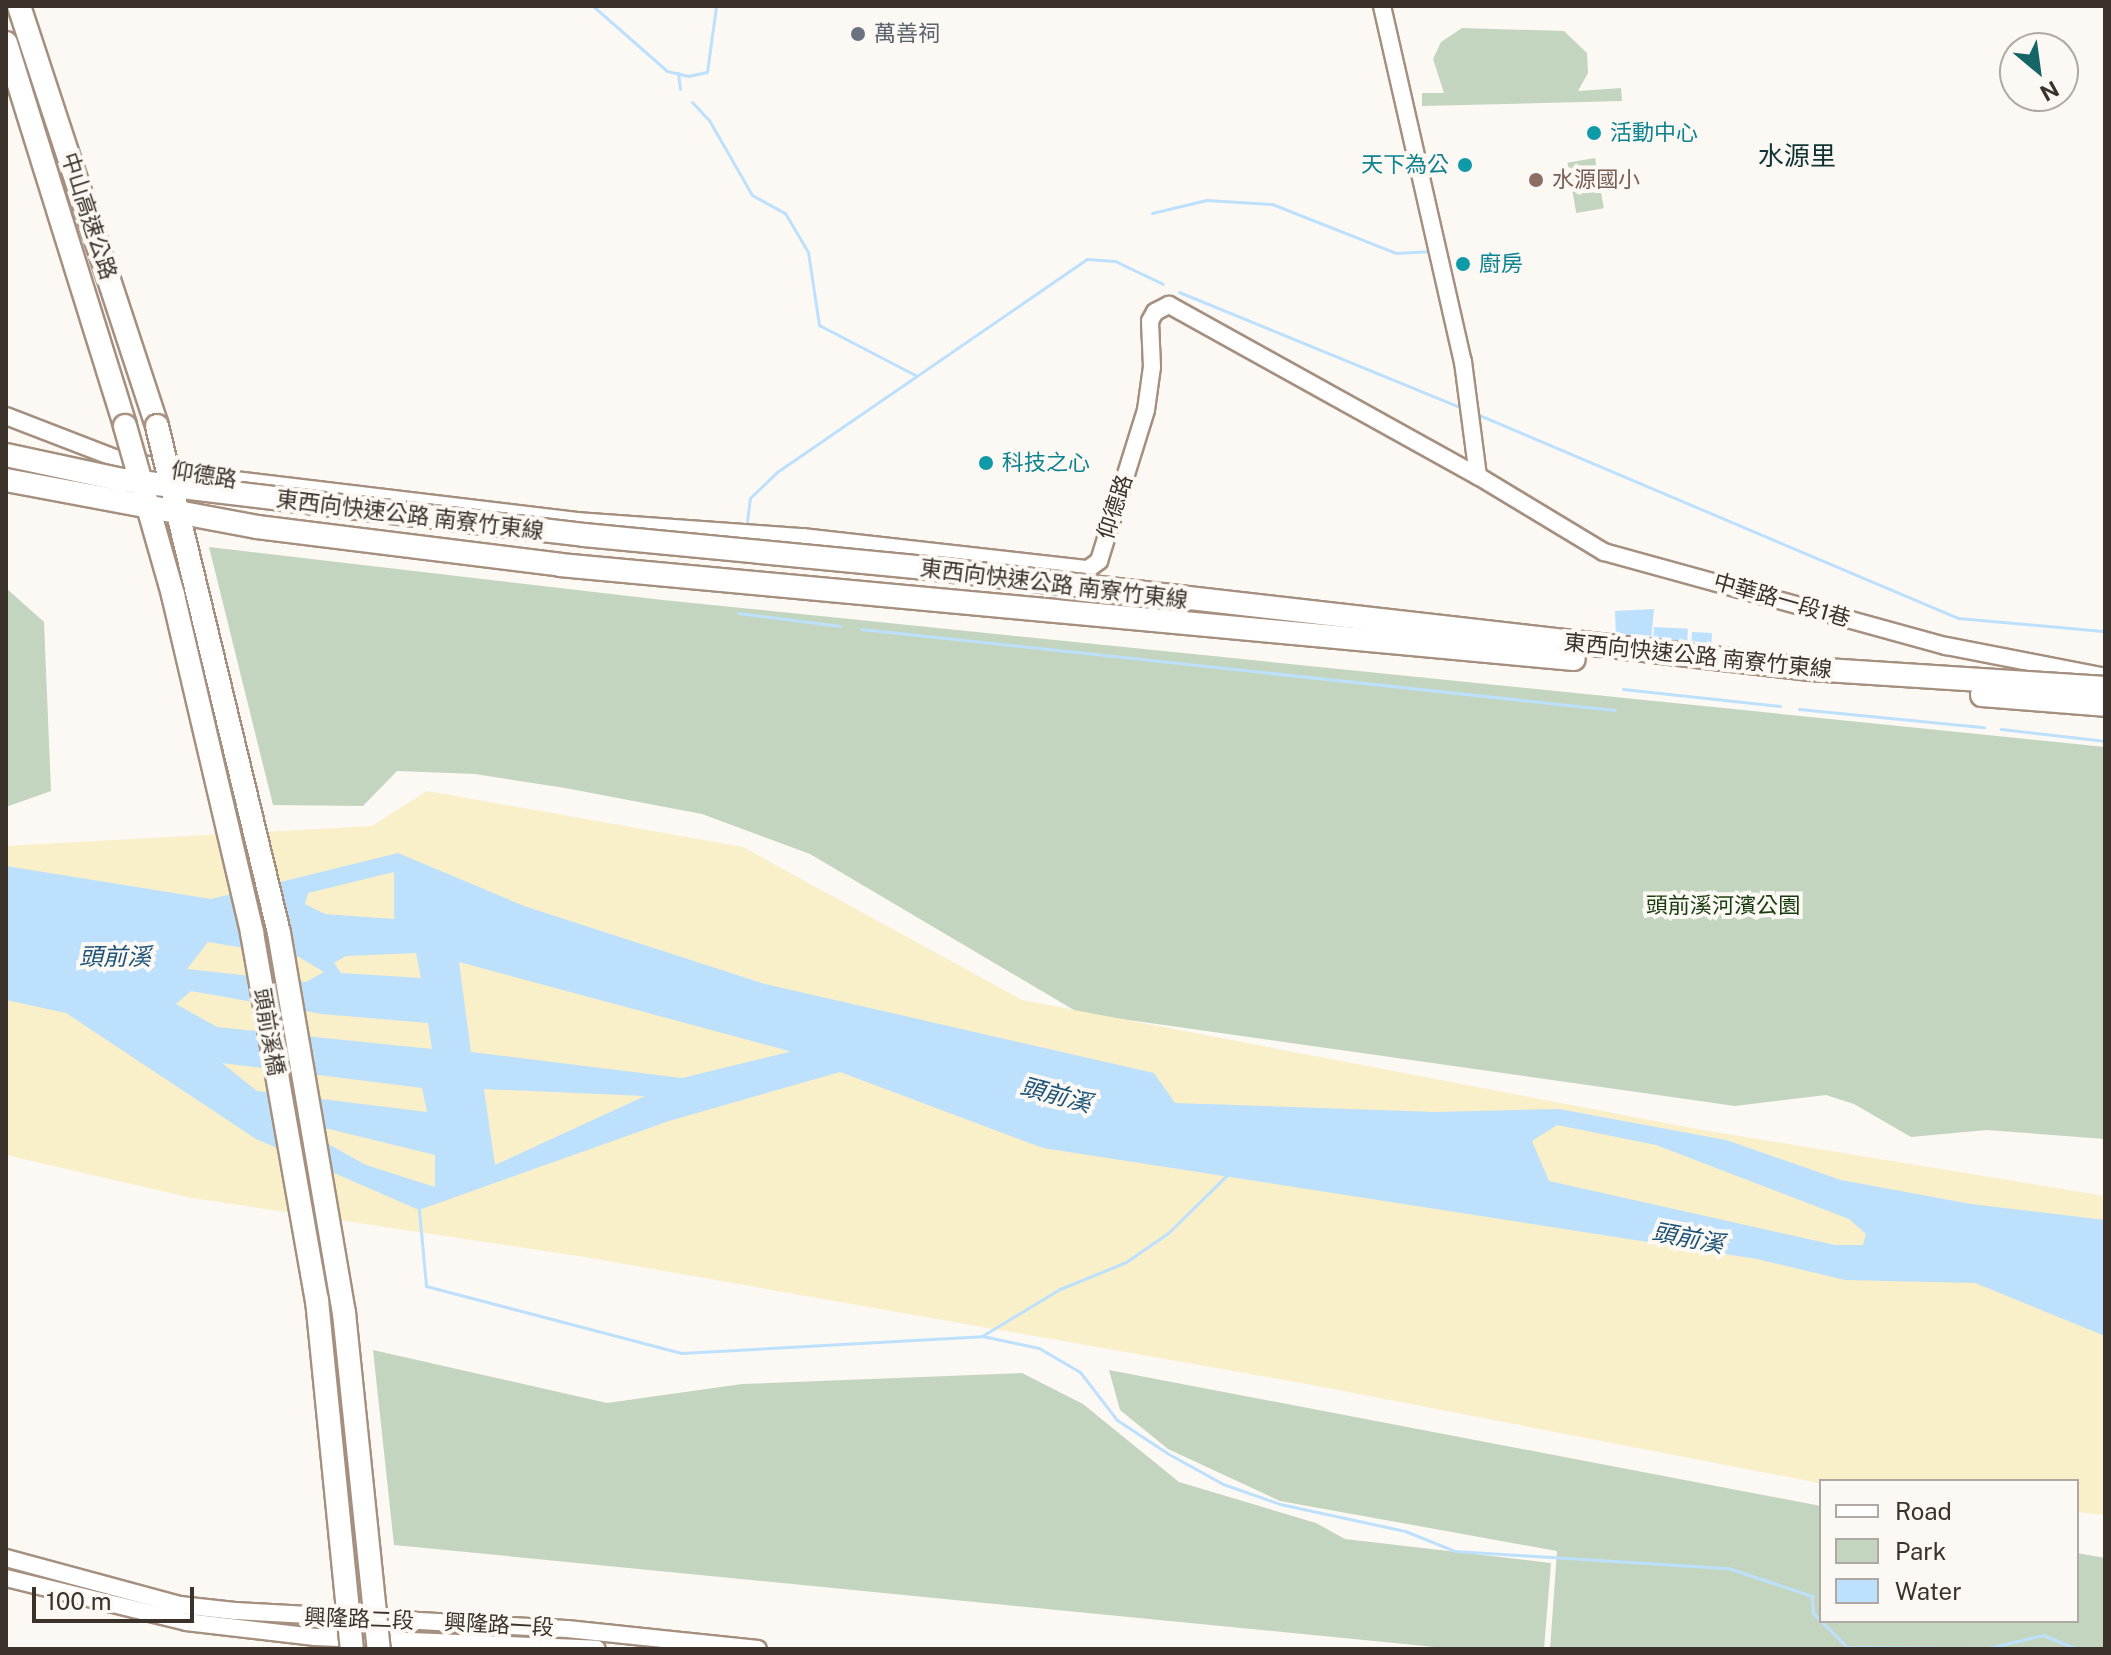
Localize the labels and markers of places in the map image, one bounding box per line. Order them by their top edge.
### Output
place label: 萬善祠 [874,21,940,47]
marker: 萬善祠 [849,25,867,43]
place label: 活動中心 [1610,120,1698,146]
marker: 活動中心 [1585,124,1603,142]
place label: 天下為公 [1361,152,1449,178]
marker: 天下為公 [1456,156,1474,174]
place label: 水源國小 [1552,167,1640,193]
marker: 水源國小 [1527,171,1545,189]
place label: 廚房 [1479,251,1523,277]
marker: 廚房 [1454,255,1472,273]
place label: 科技之心 [1002,450,1090,476]
marker: 科技之心 [977,454,995,472]

